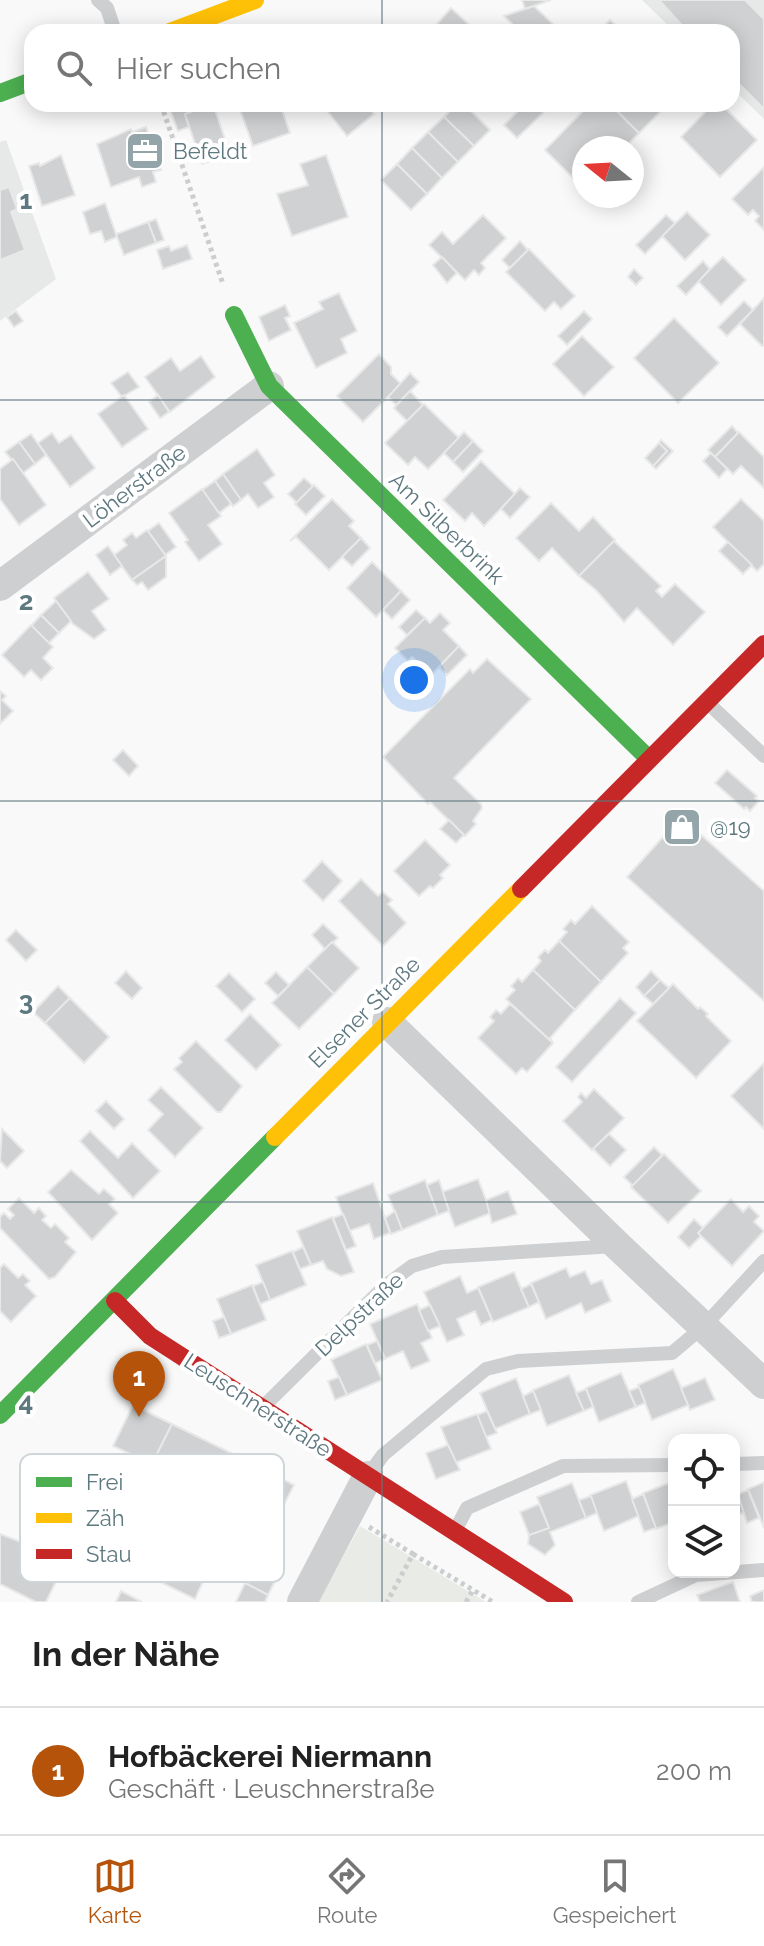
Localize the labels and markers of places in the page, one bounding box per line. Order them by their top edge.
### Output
office icon: Befeldt [124,130,166,172]
place label: Befeldt [173,138,248,164]
shop icon: @19 [661,806,703,848]
place label: @19 [710,814,751,840]
pin: 1 [113,1351,165,1417]

